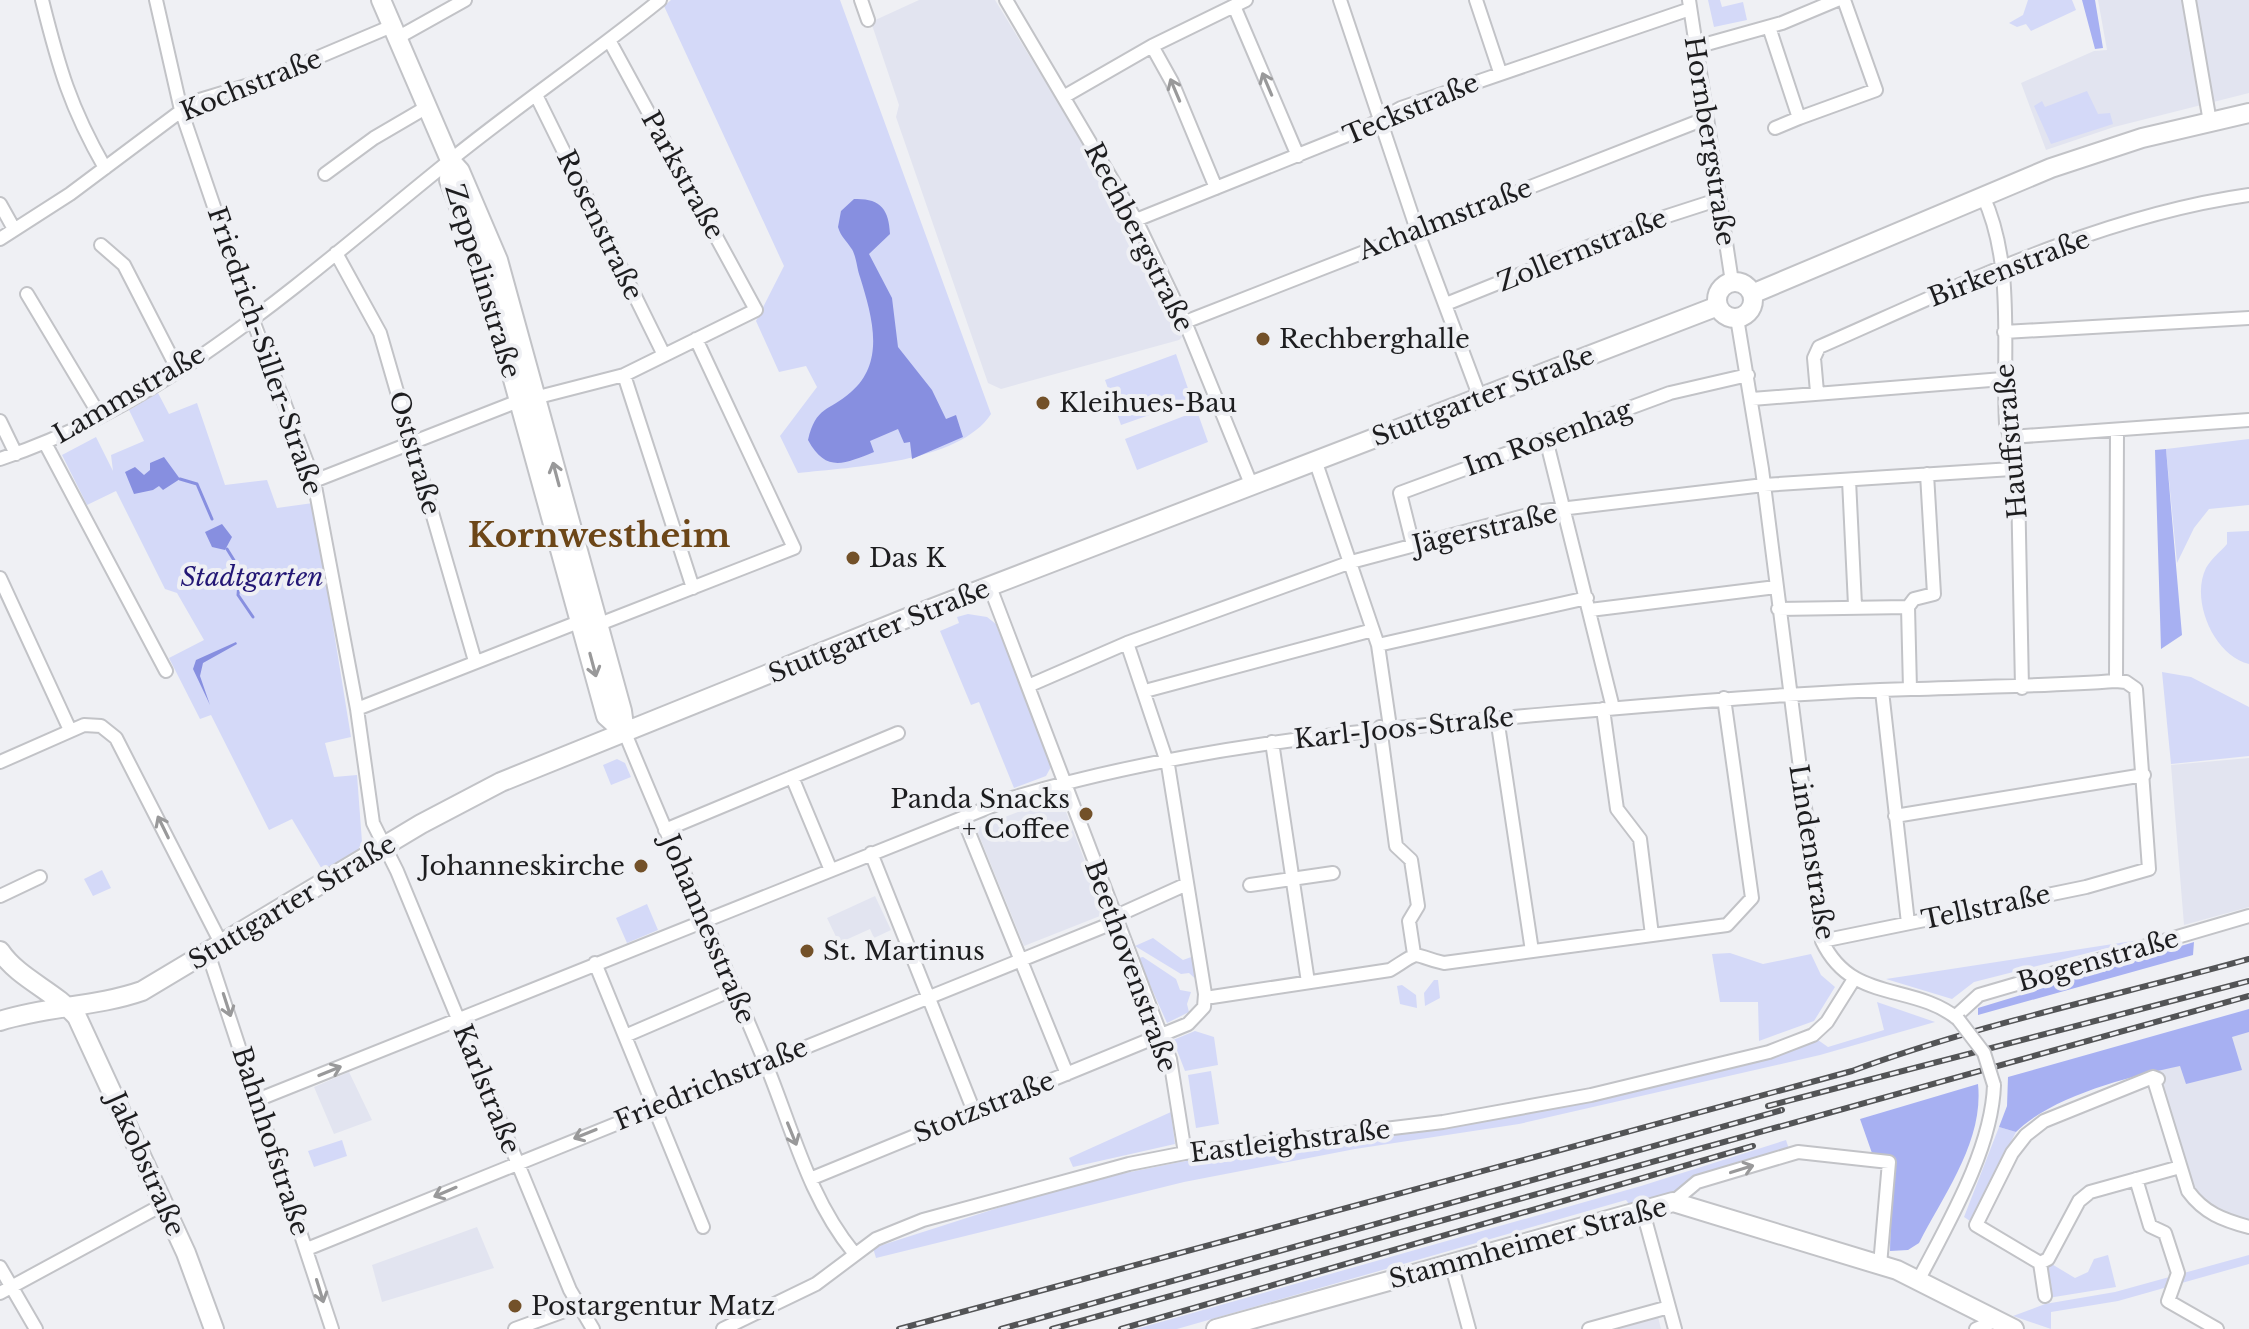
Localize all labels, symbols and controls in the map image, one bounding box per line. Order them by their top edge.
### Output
street label: Hornbergstraße [1678,34,1742,248]
street label: Kochstraße [176,42,326,128]
street label: Teckstraße [1338,66,1484,152]
one-way arrow [1259,72,1274,97]
one-way arrow [1167,78,1182,103]
street label: Parkstraße [635,105,731,245]
street label: Rechbergstraße [1078,137,1200,337]
street label: Rosenstraße [550,145,650,305]
street label: Achalmstraße [1353,171,1536,267]
street label: Zeppelinstraße [438,180,528,382]
street label: Zollernstraße [1492,201,1672,299]
street label: Friedrich-Siller-Straße [201,203,329,499]
street label: Birkenstraße [1924,223,2094,313]
place label: Rechberghalle [1279,323,1470,355]
marker: Rechberghalle [1254,330,1272,348]
street label: Lammstraße [47,338,211,450]
street label: Stuttgarter Straße [1367,339,1599,453]
street label: Hauffstraße [1988,362,2034,520]
street label: Oststraße [382,387,448,519]
place label: Kleihues-Bau [1059,387,1237,419]
street label: Im Rosenhag [1460,393,1636,483]
marker: Kleihues-Bau [1034,394,1052,412]
one-way arrow [548,462,563,488]
street label: Jägerstraße [1407,497,1561,562]
district label: Kornwestheim [468,514,731,556]
place label: Das K [869,542,946,574]
marker: Das K [844,549,862,567]
park label: Stadtgarten [180,561,324,593]
street label: Stuttgarter Straße [764,572,994,690]
one-way arrow [586,651,601,677]
street label: Karl-Joos-Straße [1292,701,1516,755]
street label: Lindenstraße [1782,762,1842,942]
place label: Panda Snacks + Coffee [890,783,1070,845]
marker: Panda Snacks + Coffee [1077,805,1095,823]
one-way arrow [155,816,170,840]
street label: Johannesstraße [653,827,762,1028]
street label: Stuttgarter Straße [183,828,401,976]
place label: Johanneskirche [417,850,625,882]
street label: Beethovenstraße [1078,856,1184,1076]
marker: Johanneskirche [632,857,650,875]
street label: Tellstraße [1919,878,2053,936]
street label: Bogenstraße [2014,922,2182,998]
place label: St. Martinus [823,935,985,967]
marker: St. Martinus [798,942,816,960]
one-way arrow [220,992,235,1017]
street label: Karlstraße [447,1020,527,1158]
street label: Friedrichstraße [610,1031,812,1137]
street label: Bahnhofstraße [225,1042,317,1240]
one-way arrow [317,1063,342,1077]
street label: Stotzstraße [909,1064,1059,1150]
street label: Jakobstraße [99,1084,192,1241]
street label: Eastleighstraße [1188,1113,1392,1169]
one-way arrow [785,1121,800,1146]
one-way arrow [573,1128,598,1142]
one-way arrow [1729,1161,1755,1176]
one-way arrow [433,1185,458,1200]
street label: Stammheimer Straße [1386,1191,1670,1295]
one-way arrow [314,1278,328,1303]
place label: Postargentur Matz [531,1290,775,1322]
marker: Postargentur Matz [506,1297,524,1315]

